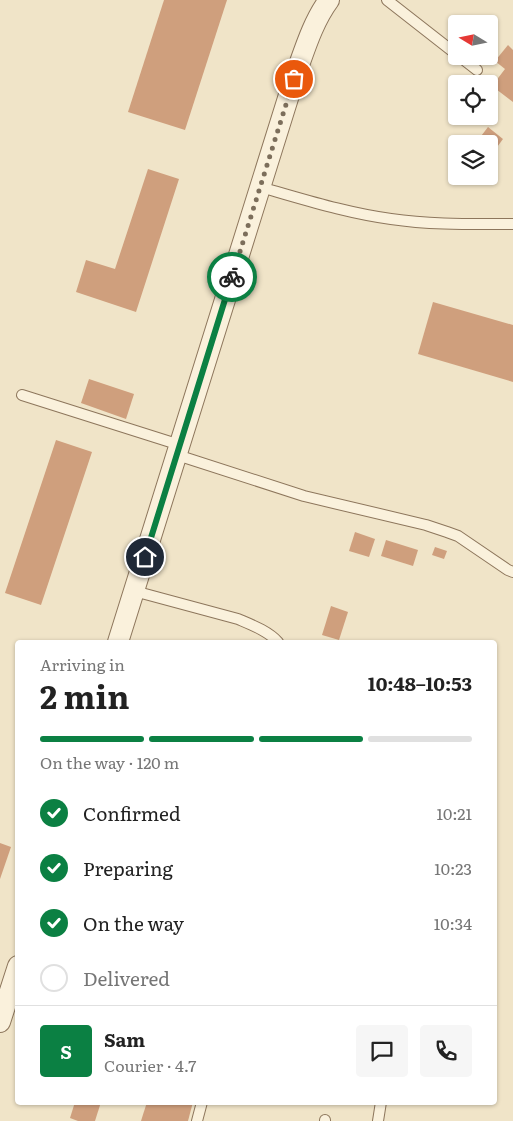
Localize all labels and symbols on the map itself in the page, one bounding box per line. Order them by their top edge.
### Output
north arrow [448,15,498,65]
pin [273,58,315,100]
courier [207,252,257,302]
pin [124,536,166,578]

